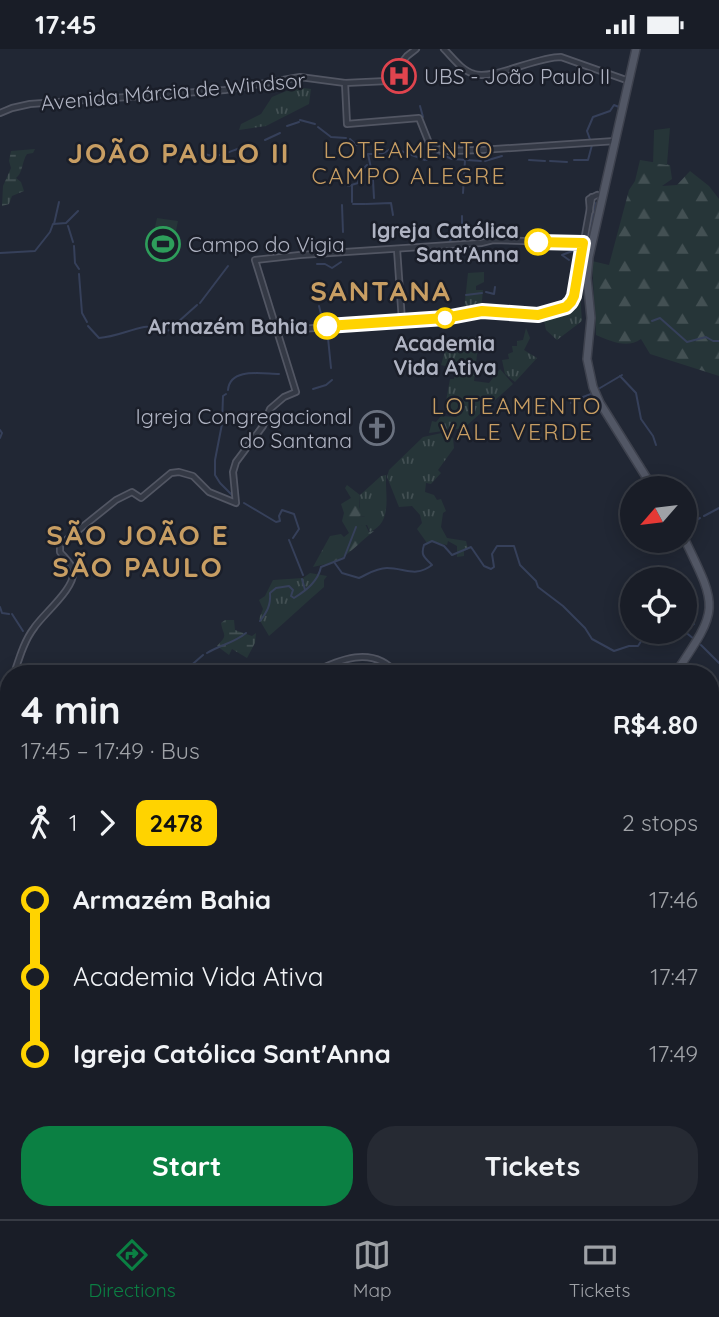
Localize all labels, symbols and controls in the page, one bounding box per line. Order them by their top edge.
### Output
text: 17:45 [35,8,97,41]
hospital icon: UBS - João Paulo II [380,57,418,95]
place label: UBS - João Paulo II [424,63,610,89]
street label: Avenida Márcia de Windsor [39,66,307,116]
district label: JOÃO PAULO II [68,135,290,170]
district label: LOTEAMENTO CAMPO ALEGRE [311,135,507,190]
place label: Igreja Católica Sant'Anna [371,217,519,267]
sports icon: Campo do Vigia [144,225,182,263]
marker: Igreja Católica Sant'Anna [525,229,551,255]
place label: Campo do Vigia [188,231,345,257]
district label: SANTANA [310,273,452,308]
marker: Academia Vida Ativa [435,308,455,328]
place label: Armazém Bahia [148,313,308,339]
marker: Armazém Bahia [314,313,340,339]
place label: Academia Vida Ativa [393,330,497,380]
district label: LOTEAMENTO VALE VERDE [432,391,602,446]
place label: Igreja Congregacional do Santana [136,403,352,453]
church icon: Igreja Congregacional do Santana [358,409,396,447]
north arrow [620,476,696,553]
map controls [620,476,697,644]
district label: SÃO JOÃO E SÃO PAULO [46,517,230,584]
button: locate [620,567,697,644]
text: 4 min [21,686,121,734]
text: R$4.80 [613,708,698,741]
text: 17:45 – 17:49 · Bus [21,736,200,765]
icon: walk [21,804,59,842]
icon: forward [88,804,126,842]
text: 1 [69,808,78,837]
text: 2478 [150,808,203,838]
text: 2 stops [622,808,698,837]
text: Armazém Bahia [73,883,271,916]
text: 17:46 [649,885,698,914]
text: Academia Vida Ativa [73,960,324,993]
text: 17:47 [650,962,698,991]
text: Igreja Católica Sant'Anna [73,1037,391,1070]
text: 17:49 [649,1039,698,1068]
button: Start [21,1126,353,1206]
button: Tickets [367,1126,698,1206]
tab: Directions [89,1236,176,1302]
tab: Map [353,1236,392,1302]
tab: Tickets [569,1236,630,1302]

